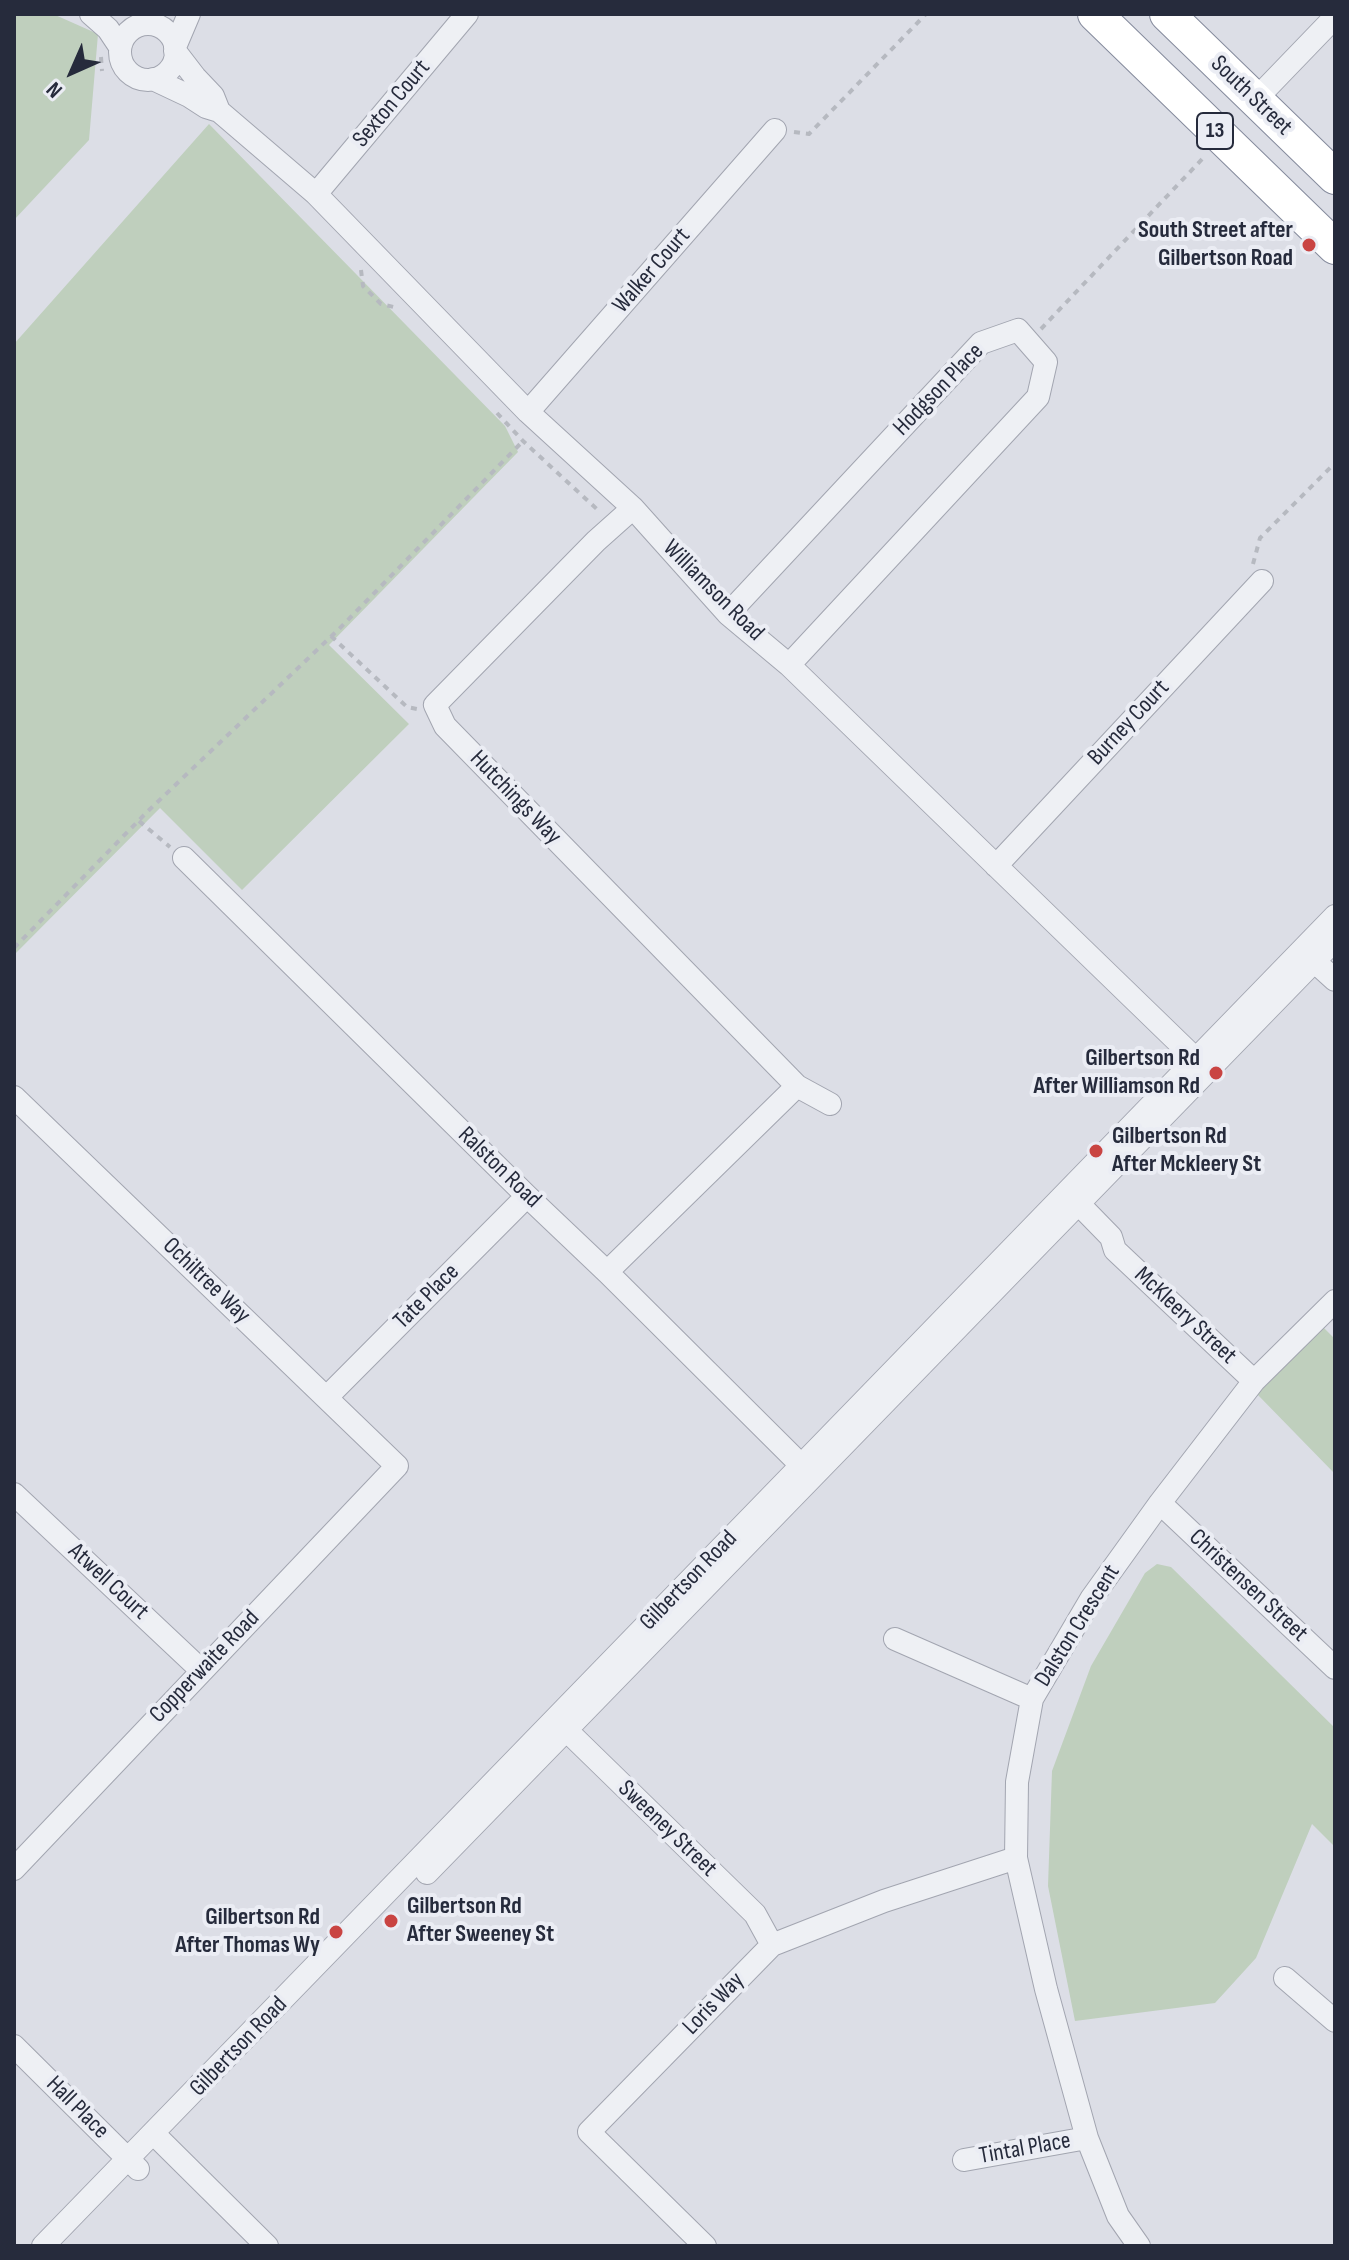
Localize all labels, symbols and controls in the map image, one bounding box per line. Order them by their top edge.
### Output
north arrow [32,32,112,112]
street label: South Street [1204,50,1298,142]
street label: Sexton Court [347,54,437,154]
text: N [41,76,68,103]
road number: 13 [1197,113,1233,149]
place label: South Street after Gilbertson Road [1138,217,1293,273]
street label: Walker Court [607,222,697,320]
marker: South Street after Gilbertson Road [1300,236,1318,254]
street label: Hodgson Place [888,338,990,442]
street label: Williamson Road [656,534,770,648]
street label: Burney Court [1082,674,1176,772]
street label: Hutchings Way [463,745,567,851]
place label: Gilbertson Rd After Williamson Rd [1033,1045,1200,1101]
marker: Gilbertson Rd After Williamson Rd [1207,1064,1225,1082]
street label: Ralston Road [451,1121,547,1215]
place label: Gilbertson Rd After Mckleery St [1112,1123,1261,1179]
marker: Gilbertson Rd After Mckleery St [1087,1142,1105,1160]
street label: Ochiltree Way [156,1232,256,1330]
street label: Tate Place [388,1258,466,1336]
street label: McKleery Street [1128,1261,1242,1371]
street label: Christensen Street [1183,1524,1313,1648]
street label: Gilbertson Road [634,1525,744,1637]
street label: Atwell Court [62,1538,154,1626]
street label: Dalston Crescent [1029,1560,1127,1692]
street label: Copperwaite Road [144,1605,266,1729]
street label: Sweeney Street [612,1775,722,1883]
place label: Gilbertson Rd After Sweeney St [407,1893,554,1949]
place label: Gilbertson Rd After Thomas Wy [175,1904,320,1960]
marker: Gilbertson Rd After Sweeney St [382,1912,400,1930]
marker: Gilbertson Rd After Thomas Wy [327,1923,345,1941]
street label: Loris Way [677,1967,751,2041]
street label: Gilbertson Road [184,1991,294,2103]
street label: Hall Place [40,2071,114,2145]
street label: Tintal Place [977,2127,1073,2171]

